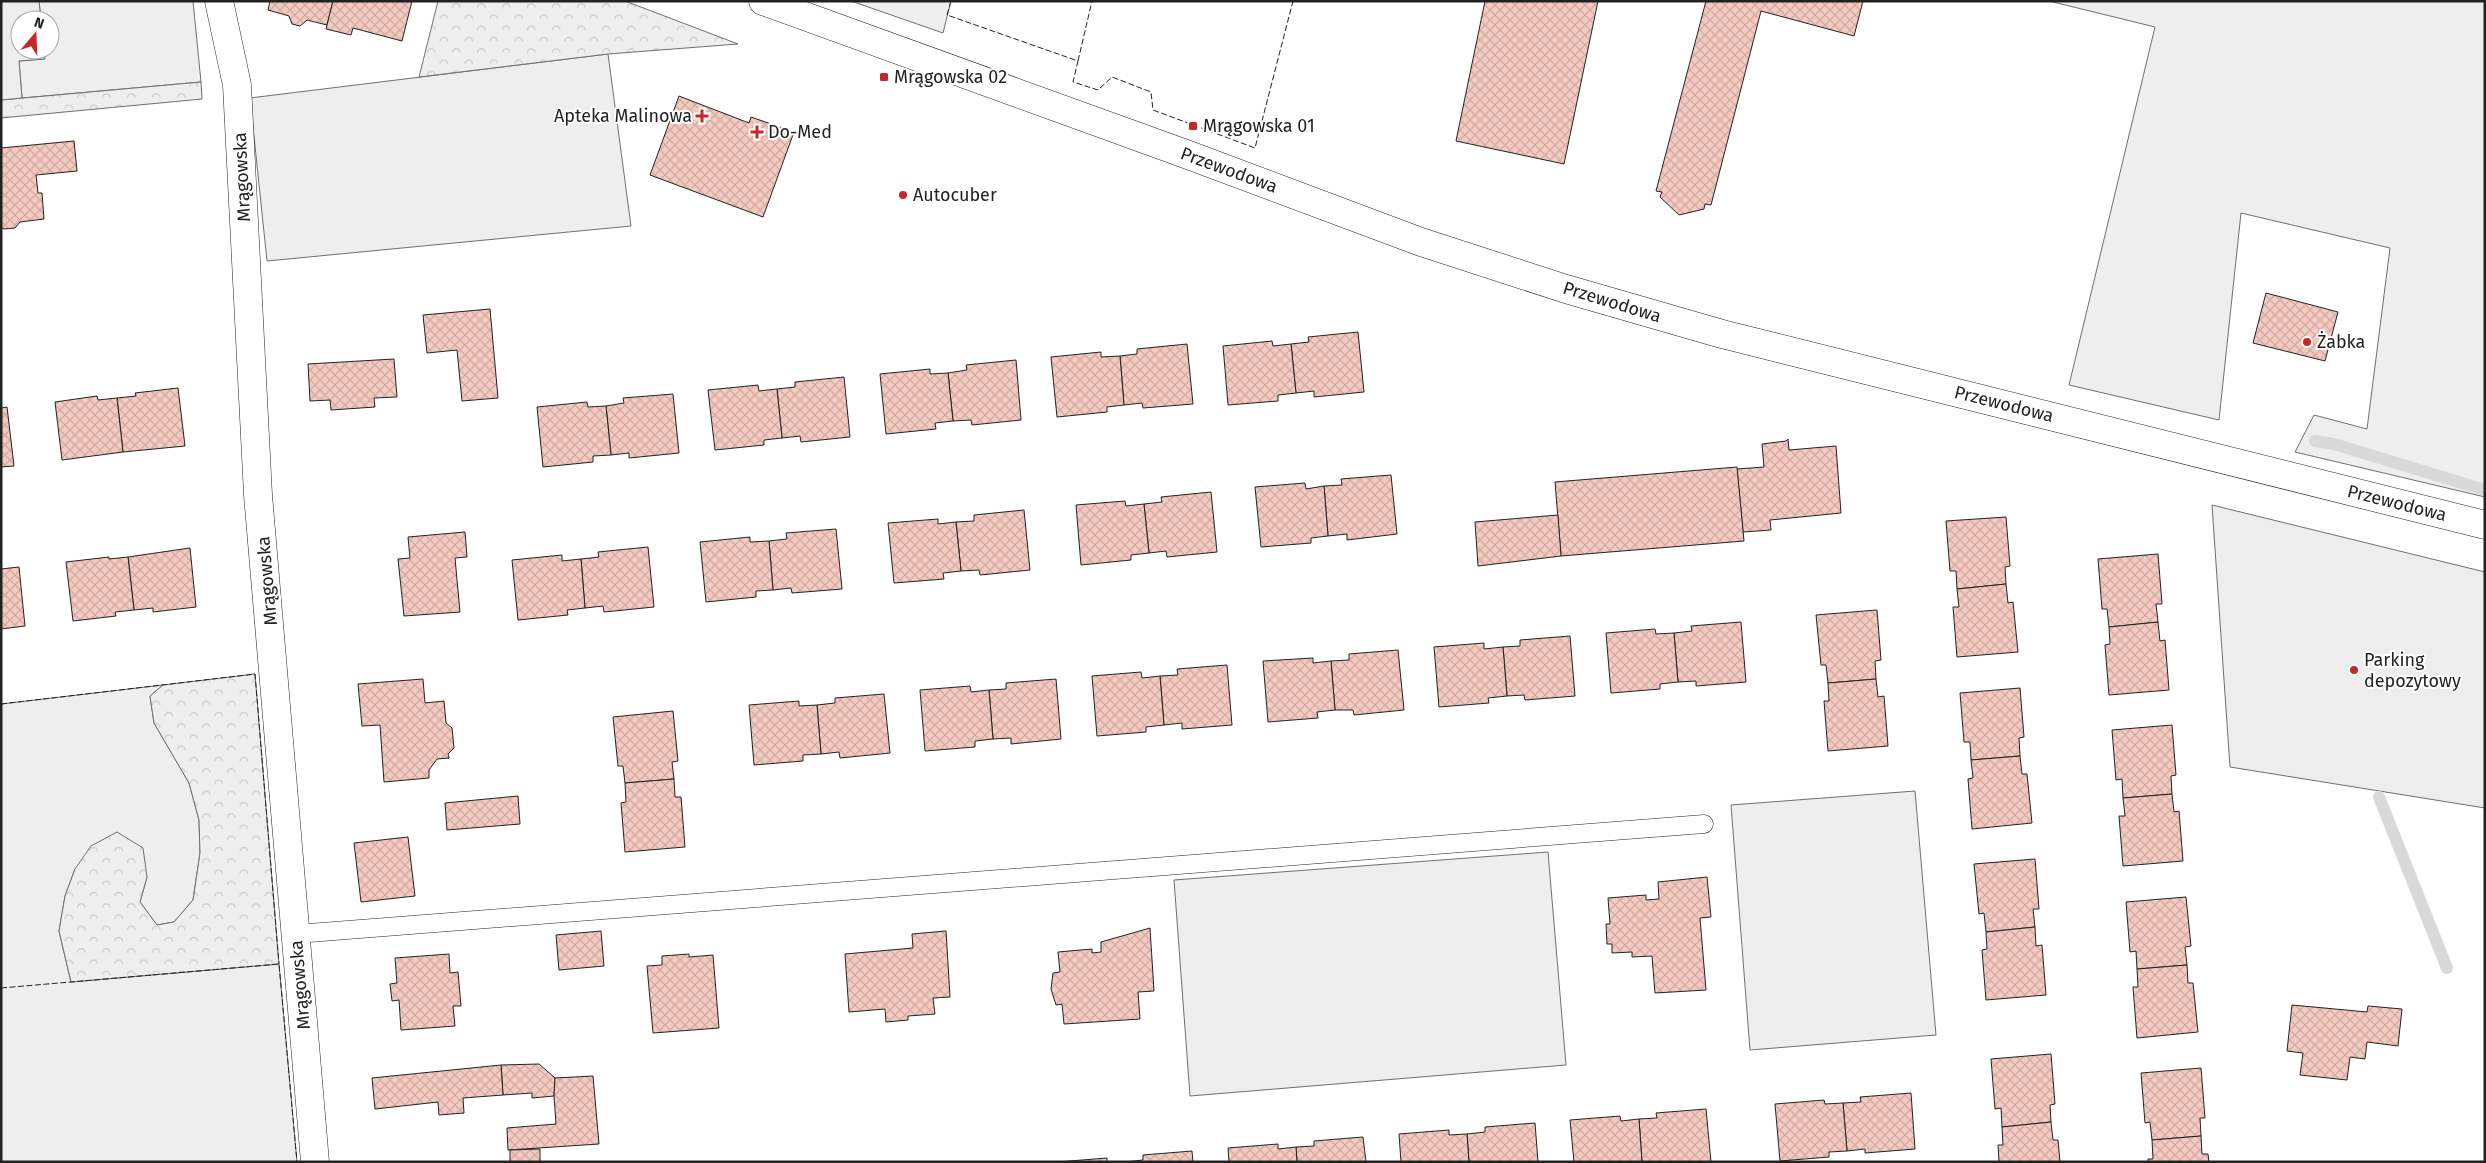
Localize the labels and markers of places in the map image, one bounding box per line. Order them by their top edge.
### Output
place label: Mrągowska 02 [894,66,1007,88]
marker: Mrągowska 02 [878,71,890,83]
place label: Apteka Malinowa [554,105,692,127]
marker: Apteka Malinowa [696,110,708,122]
place label: Mrągowska 01 [1203,115,1315,137]
marker: Mrągowska 01 [1187,120,1199,132]
place label: Do-Med [768,121,832,143]
marker: Do-Med [750,125,764,139]
place label: Autocuber [913,184,997,206]
marker: Autocuber [897,189,909,201]
place label: Żabka [2317,331,2365,353]
marker: Żabka [2301,336,2313,348]
place label: Parking depozytowy [2364,649,2461,692]
marker: Parking depozytowy [2348,664,2360,676]

